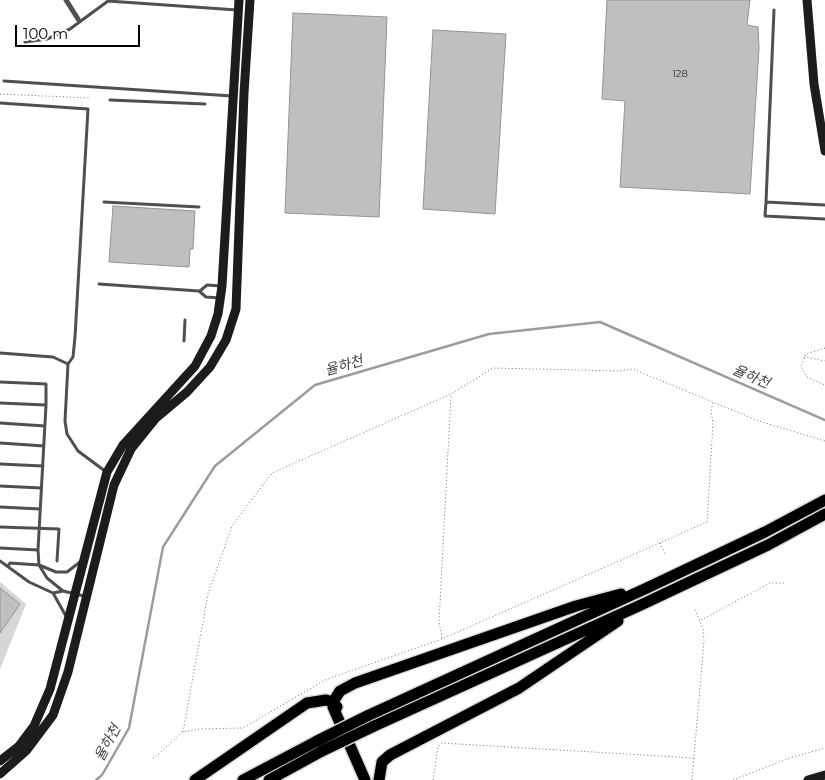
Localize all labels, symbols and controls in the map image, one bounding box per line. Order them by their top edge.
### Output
scale bar [18,15,142,47]
text: 100 m [23,24,68,43]
house number: 128 [672,68,688,80]
water label: 율하천 [323,353,365,379]
water label: 율하천 [730,362,772,392]
water label: 율하천 [92,722,124,764]

